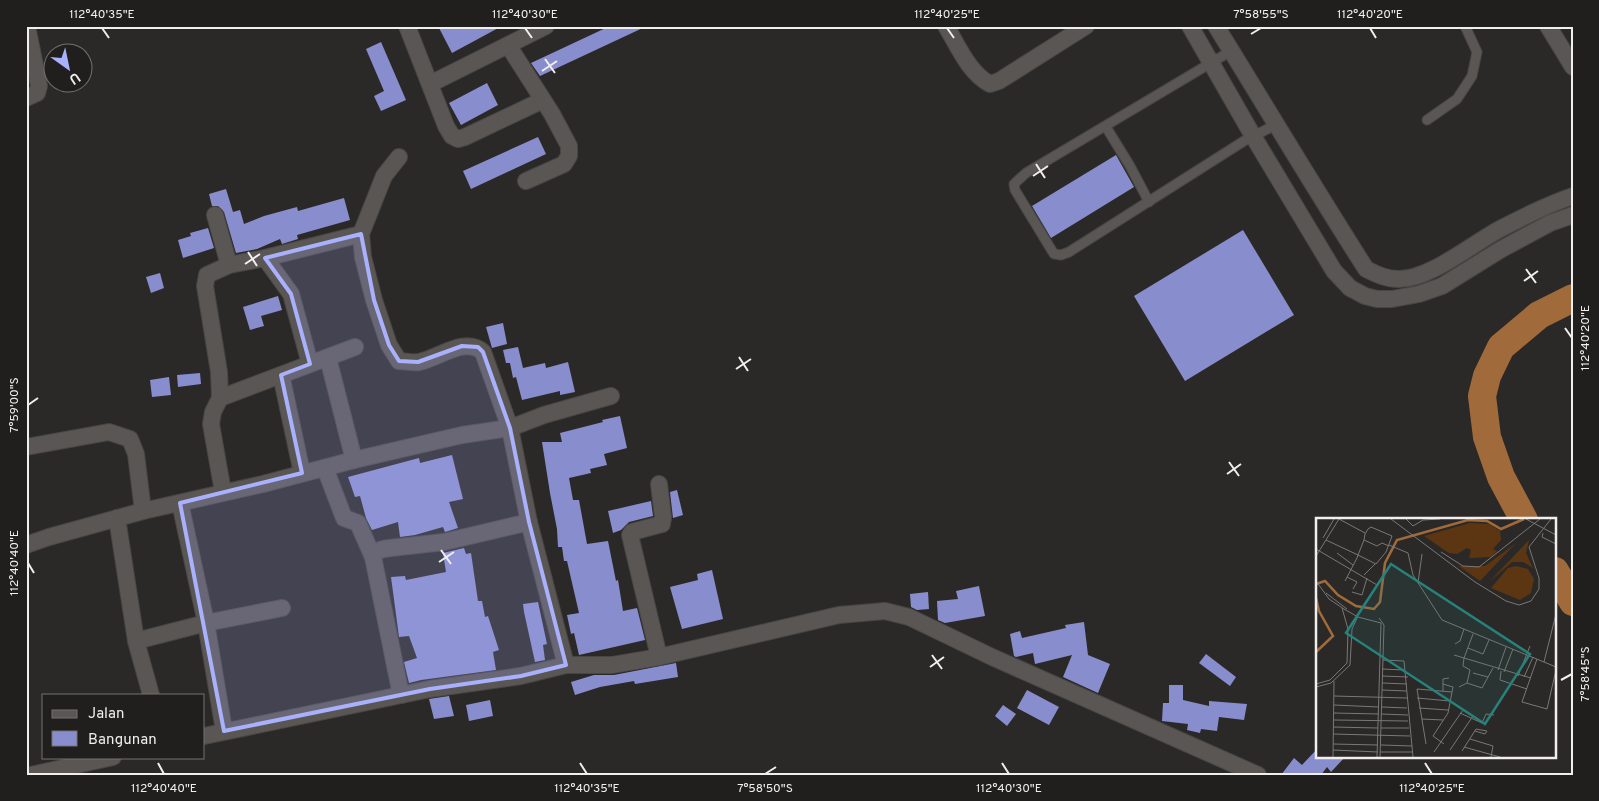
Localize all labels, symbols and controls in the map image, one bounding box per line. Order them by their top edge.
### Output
text: 112°40'35"E [69,7,135,23]
text: 112°40'30"E [492,7,558,23]
text: 112°40'25"E [914,7,980,23]
text: 7°58'55"S [1233,7,1289,23]
text: 112°40'20"E [1337,7,1403,23]
north arrow [42,42,92,92]
text: U [65,68,83,87]
text: 112°40'20"E [1578,305,1594,371]
text: 7°59'00"S [7,377,23,433]
inset map [1316,518,1556,758]
text: 112°40'40"E [7,530,23,596]
text: 7°58'45"S [1578,646,1594,702]
legend [42,694,205,758]
text: Jalan [88,705,125,724]
text: Bangunan [88,731,157,750]
text: 112°40'40"E [131,781,197,797]
text: 112°40'35"E [554,781,620,797]
text: 7°58'50"S [737,781,793,797]
text: 112°40'30"E [976,781,1042,797]
text: 112°40'25"E [1399,781,1465,797]

